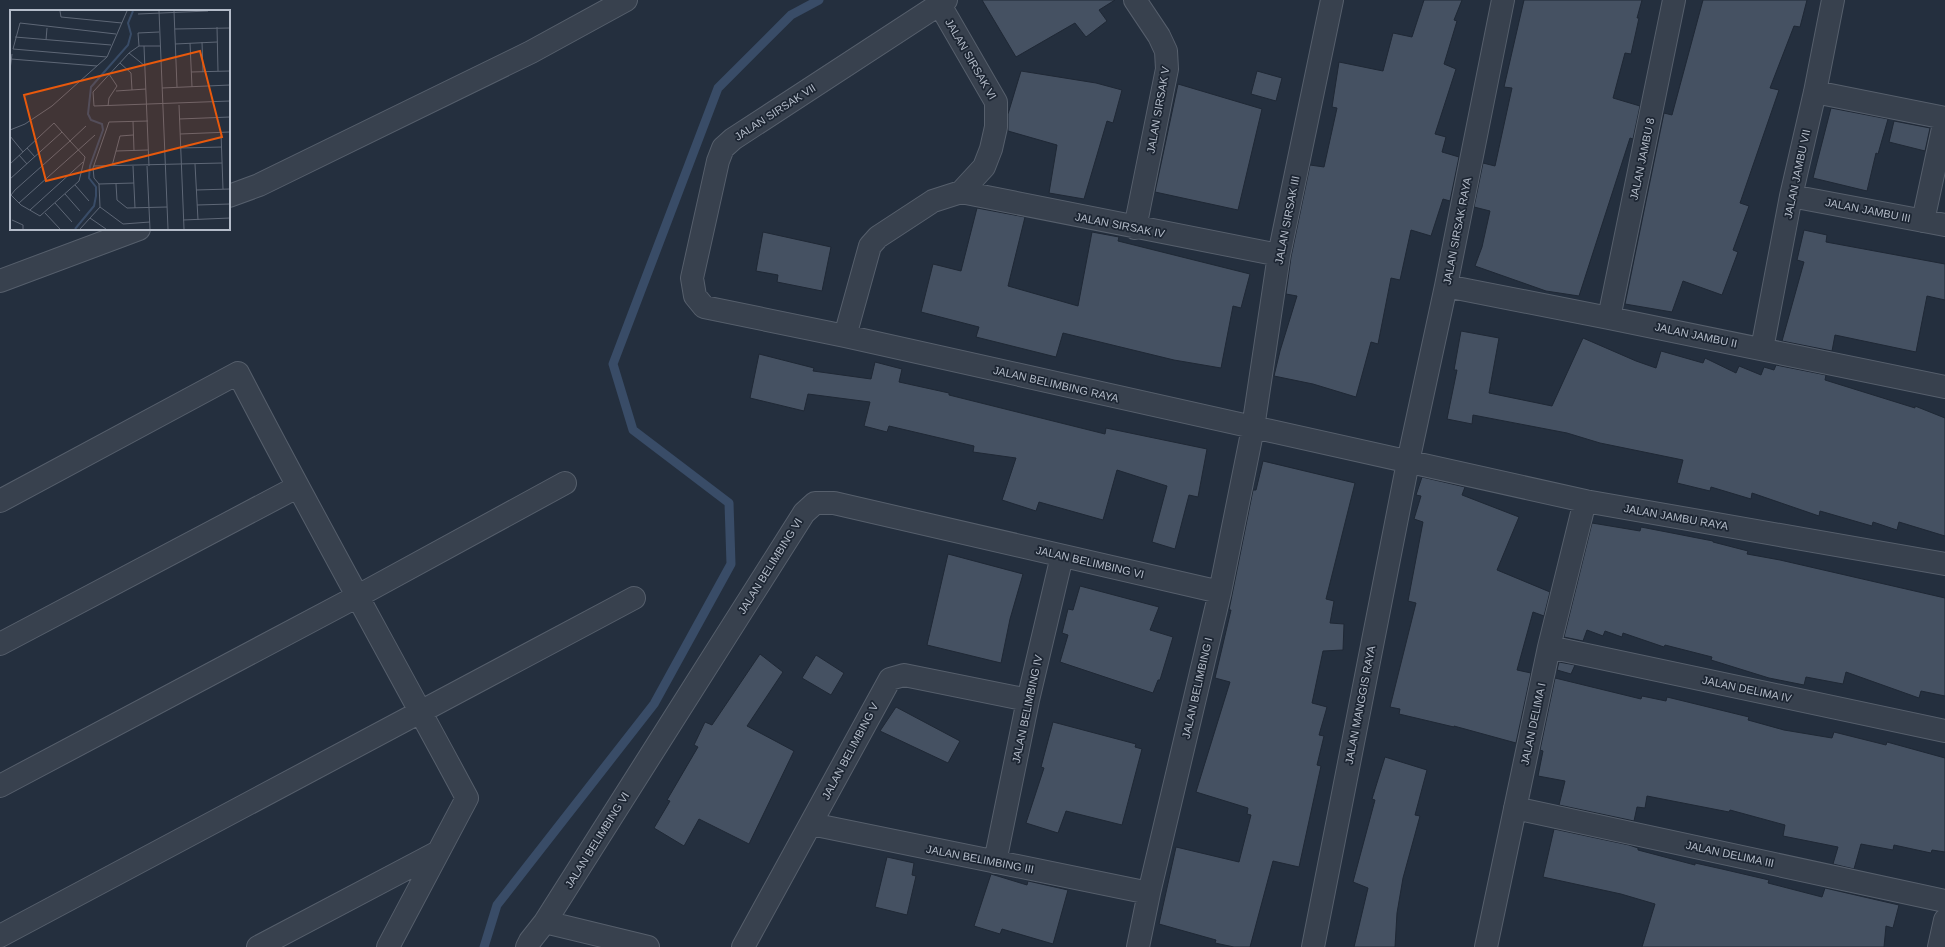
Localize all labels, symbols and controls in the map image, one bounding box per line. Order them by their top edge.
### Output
inset map [10,10,230,230]
street label: JALAN SIRSAK VI [943,17,999,101]
street label: JALAN SIRSAK V [1144,65,1172,154]
street label: JALAN SIRSAK VII [732,81,818,143]
street label: JALAN JAMBU 8 [1627,117,1657,201]
street label: JALAN JAMBU VII [1782,128,1812,220]
street label: JALAN SIRSAK III [1273,175,1301,265]
street label: JALAN SIRSAK RAYA [1441,176,1473,286]
street label: JALAN JAMBU III [1824,196,1912,224]
street label: JALAN SIRSAK IV [1074,210,1167,240]
street label: JALAN JAMBU II [1654,320,1738,350]
street label: JALAN BELIMBING RAYA [992,364,1121,404]
street label: JALAN JAMBU RAYA [1623,502,1730,532]
street label: JALAN BELIMBING VI [736,516,804,616]
street label: JALAN BELIMBING VI [1035,544,1145,580]
street label: JALAN BELIMBING I [1180,636,1214,740]
street label: JALAN MANGGIS RAYA [1343,644,1378,765]
street label: JALAN BELIMBING IV [1010,653,1045,764]
street label: JALAN DELIMA IV [1701,674,1793,704]
street label: JALAN DELIMA I [1518,682,1548,766]
street label: JALAN BELIMBING V [819,700,881,801]
street label: JALAN BELIMBING VI [563,790,631,890]
street label: JALAN DELIMA III [1685,839,1775,869]
street label: JALAN BELIMBING III [925,843,1035,875]

